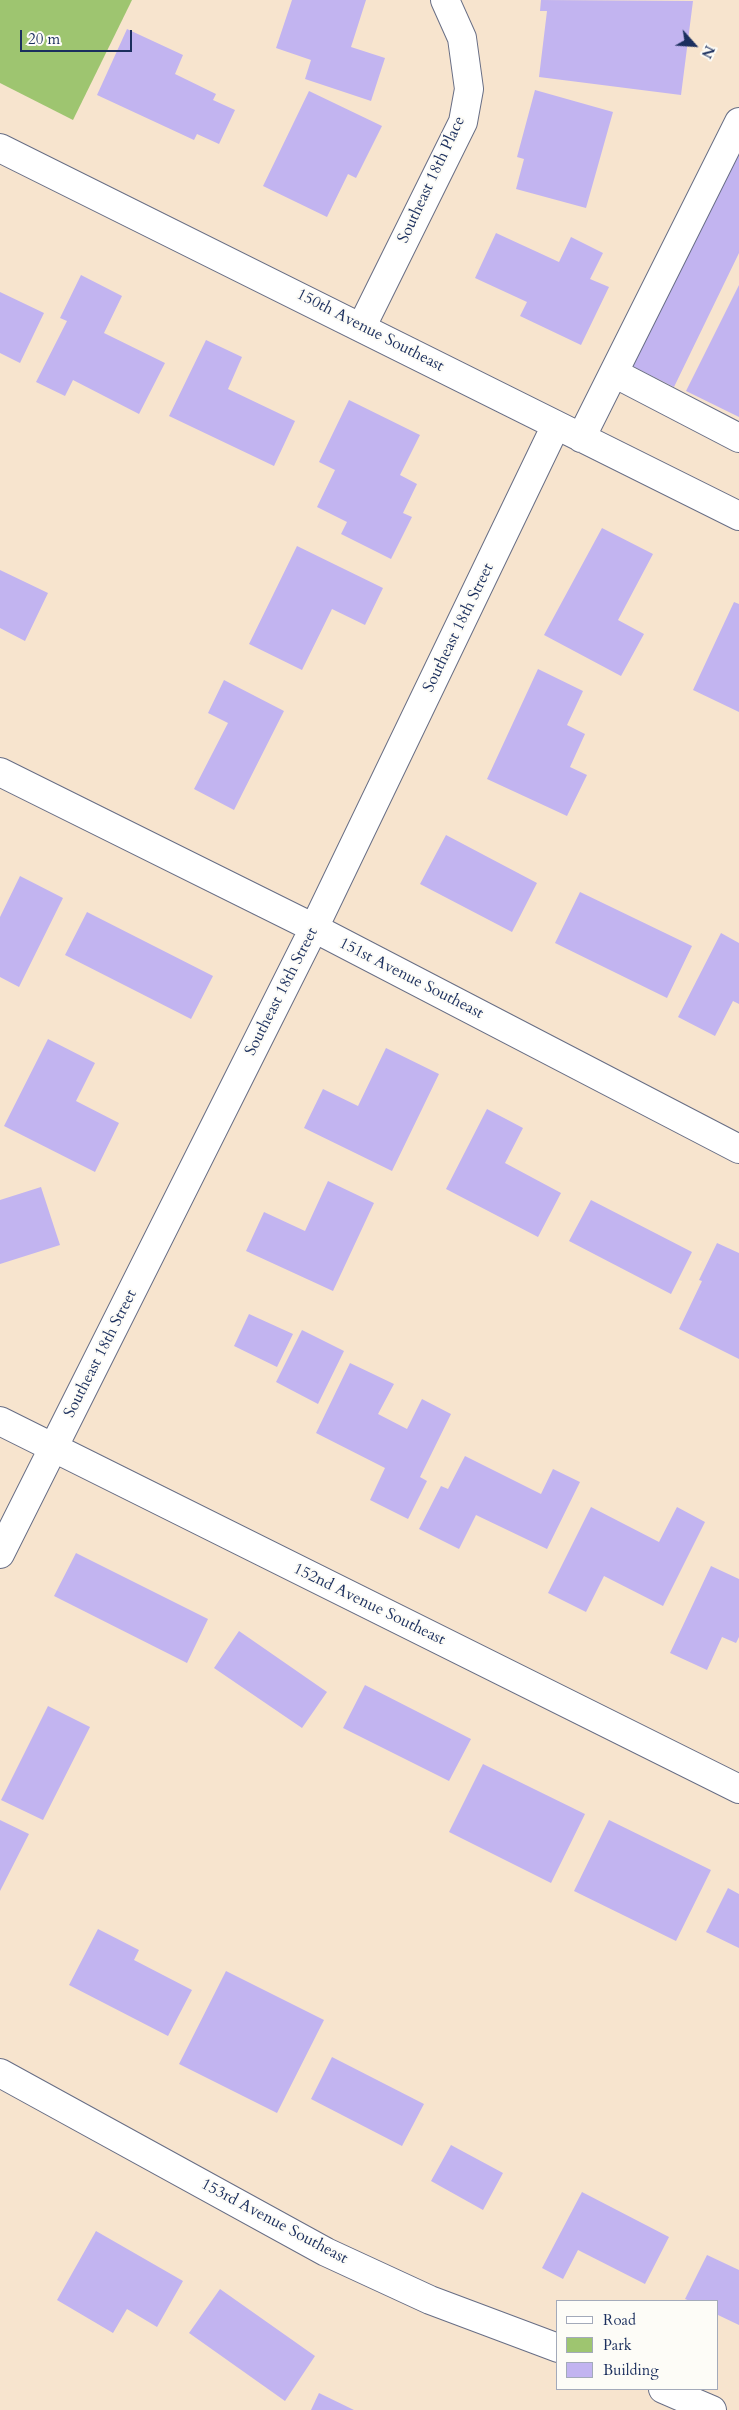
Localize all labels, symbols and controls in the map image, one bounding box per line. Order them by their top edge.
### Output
scale bar [22,20,135,52]
north arrow [669,20,719,70]
text: 20 m [28,29,60,49]
text: N [697,42,719,61]
street label: Southeast 18th Place [394,114,470,246]
street label: 150th Avenue Southeast [293,285,447,377]
street label: Southeast 18th Street [419,560,499,696]
street label: Southeast 18th Street [241,925,323,1059]
street label: 151st Avenue Southeast [336,934,486,1024]
street label: Southeast 18th Street [60,1287,142,1421]
street label: 152nd Avenue Southeast [290,1560,448,1650]
street label: 153rd Avenue Southeast [197,2175,351,2269]
legend [556,2300,719,2390]
text: Road [603,2310,636,2330]
text: Park [603,2335,632,2355]
text: Building [603,2360,659,2380]

